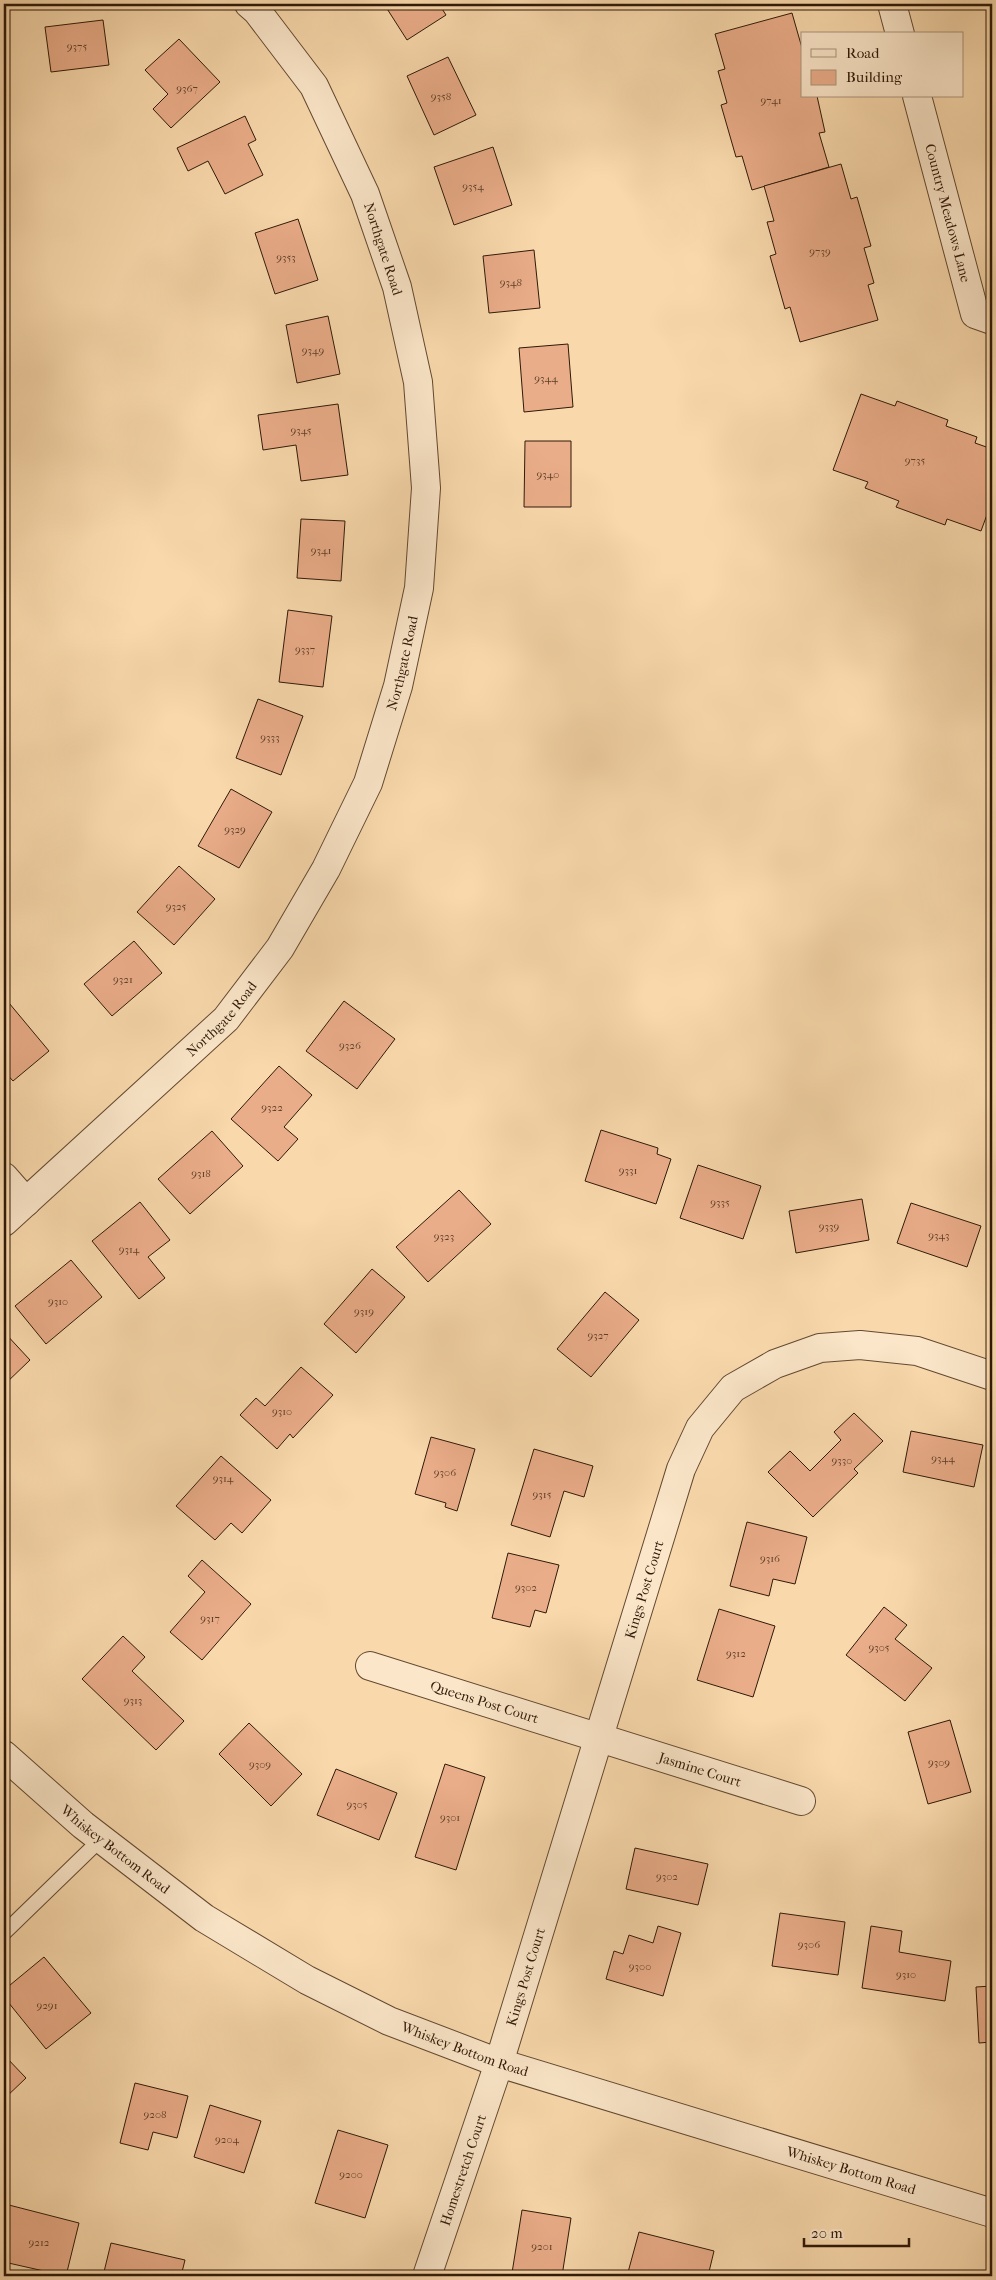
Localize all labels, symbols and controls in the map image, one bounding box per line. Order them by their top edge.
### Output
legend [801,32,964,98]
house number: 9375 [67,40,87,53]
text: Road [846,44,880,62]
text: Building [846,68,903,86]
house number: 9367 [176,82,198,95]
house number: 9358 [431,90,451,103]
house number: 9741 [760,94,782,107]
street label: Country Meadows Lane [922,142,975,284]
house number: 9354 [462,180,484,193]
street label: Northgate Road [360,201,406,298]
house number: 9739 [809,245,831,258]
house number: 9353 [276,251,296,264]
house number: 9348 [500,276,522,289]
house number: 9349 [302,344,325,357]
house number: 9344 [534,372,558,385]
house number: 9345 [290,424,312,437]
house number: 9735 [905,454,925,467]
house number: 9340 [537,468,559,481]
house number: 9341 [311,544,331,557]
street label: Northgate Road [383,614,421,712]
house number: 9337 [295,643,315,656]
house number: 9333 [260,731,280,744]
house number: 9329 [224,823,246,836]
house number: 9325 [166,900,187,913]
house number: 9321 [113,973,133,986]
street label: Northgate Road [183,977,260,1060]
house number: 9326 [339,1039,361,1052]
house number: 9322 [261,1101,283,1114]
house number: 9331 [619,1164,637,1177]
house number: 9318 [191,1167,211,1180]
house number: 9335 [710,1196,730,1209]
house number: 9339 [819,1220,840,1233]
house number: 9343 [928,1229,950,1242]
house number: 9323 [434,1230,454,1243]
house number: 9314 [119,1243,140,1256]
house number: 9310 [48,1295,68,1308]
house number: 9319 [354,1305,374,1318]
house number: 9327 [587,1329,609,1342]
house number: 9310 [272,1405,292,1418]
house number: 9344 [931,1452,955,1465]
house number: 9330 [832,1454,852,1467]
house number: 9306 [434,1466,456,1479]
house number: 9314 [213,1472,234,1485]
house number: 9315 [533,1488,552,1501]
street label: Kings Post Court [621,1538,667,1641]
house number: 9316 [760,1552,780,1565]
house number: 9302 [515,1581,537,1594]
house number: 9317 [200,1612,220,1625]
house number: 9305 [868,1641,890,1654]
house number: 9312 [726,1647,746,1660]
street label: Queens Post Court [428,1677,541,1727]
house number: 9313 [124,1694,142,1707]
street label: Jasmine Court [656,1748,744,1790]
house number: 9309 [928,1756,950,1769]
house number: 9309 [249,1758,271,1771]
house number: 9305 [346,1798,368,1811]
street label: Whiskey Bottom Road [57,1800,174,1897]
house number: 9301 [440,1811,460,1824]
house number: 9302 [656,1870,678,1883]
street label: Kings Post Court [502,1926,548,2028]
house number: 9306 [798,1938,820,1951]
house number: 9300 [629,1960,651,1973]
house number: 9310 [896,1968,916,1981]
house number: 9291 [36,1999,58,2012]
street label: Whiskey Bottom Road [398,2018,531,2080]
house number: 9208 [143,2108,167,2121]
street label: Homestretch Court [436,2112,490,2228]
house number: 9204 [215,2133,239,2146]
street label: Whiskey Bottom Road [784,2142,918,2198]
house number: 9200 [339,2168,363,2181]
scale bar [804,2215,908,2247]
text: 20 m [811,2224,843,2242]
house number: 9212 [28,2236,50,2249]
house number: 9201 [531,2240,553,2253]

